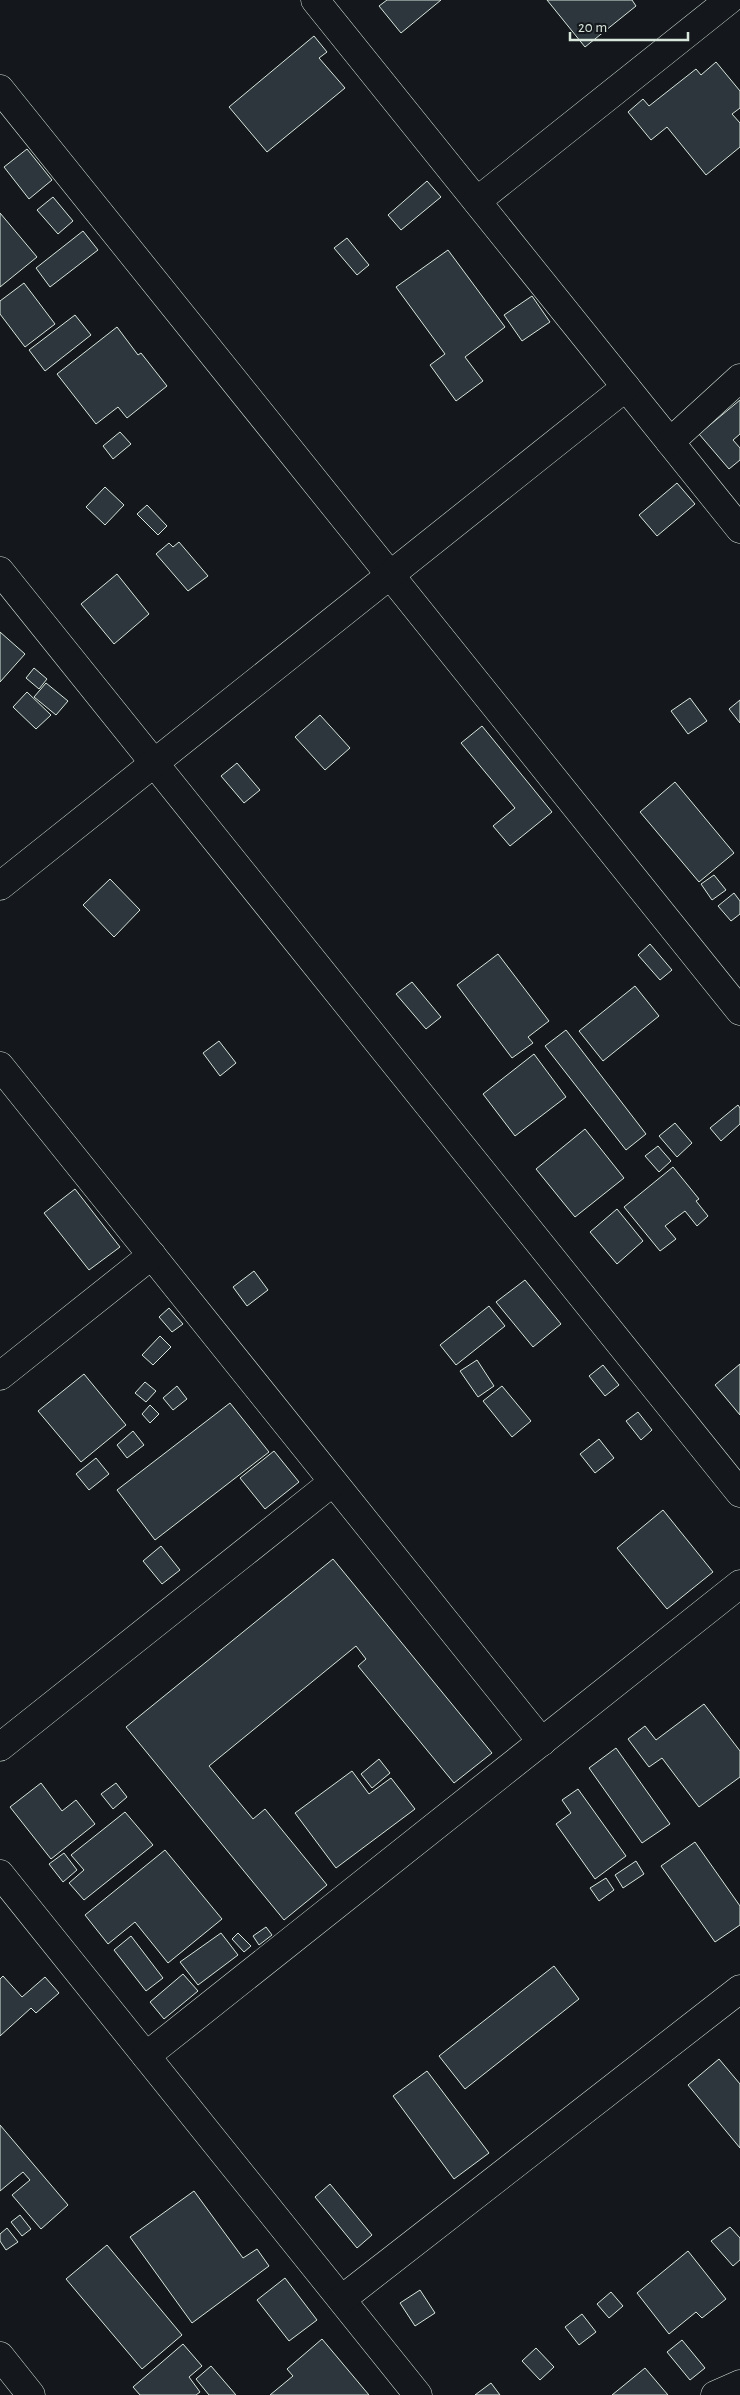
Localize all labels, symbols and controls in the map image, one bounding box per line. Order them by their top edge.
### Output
scale bar [570,10,688,42]
text: 20 m [578,20,607,35]

